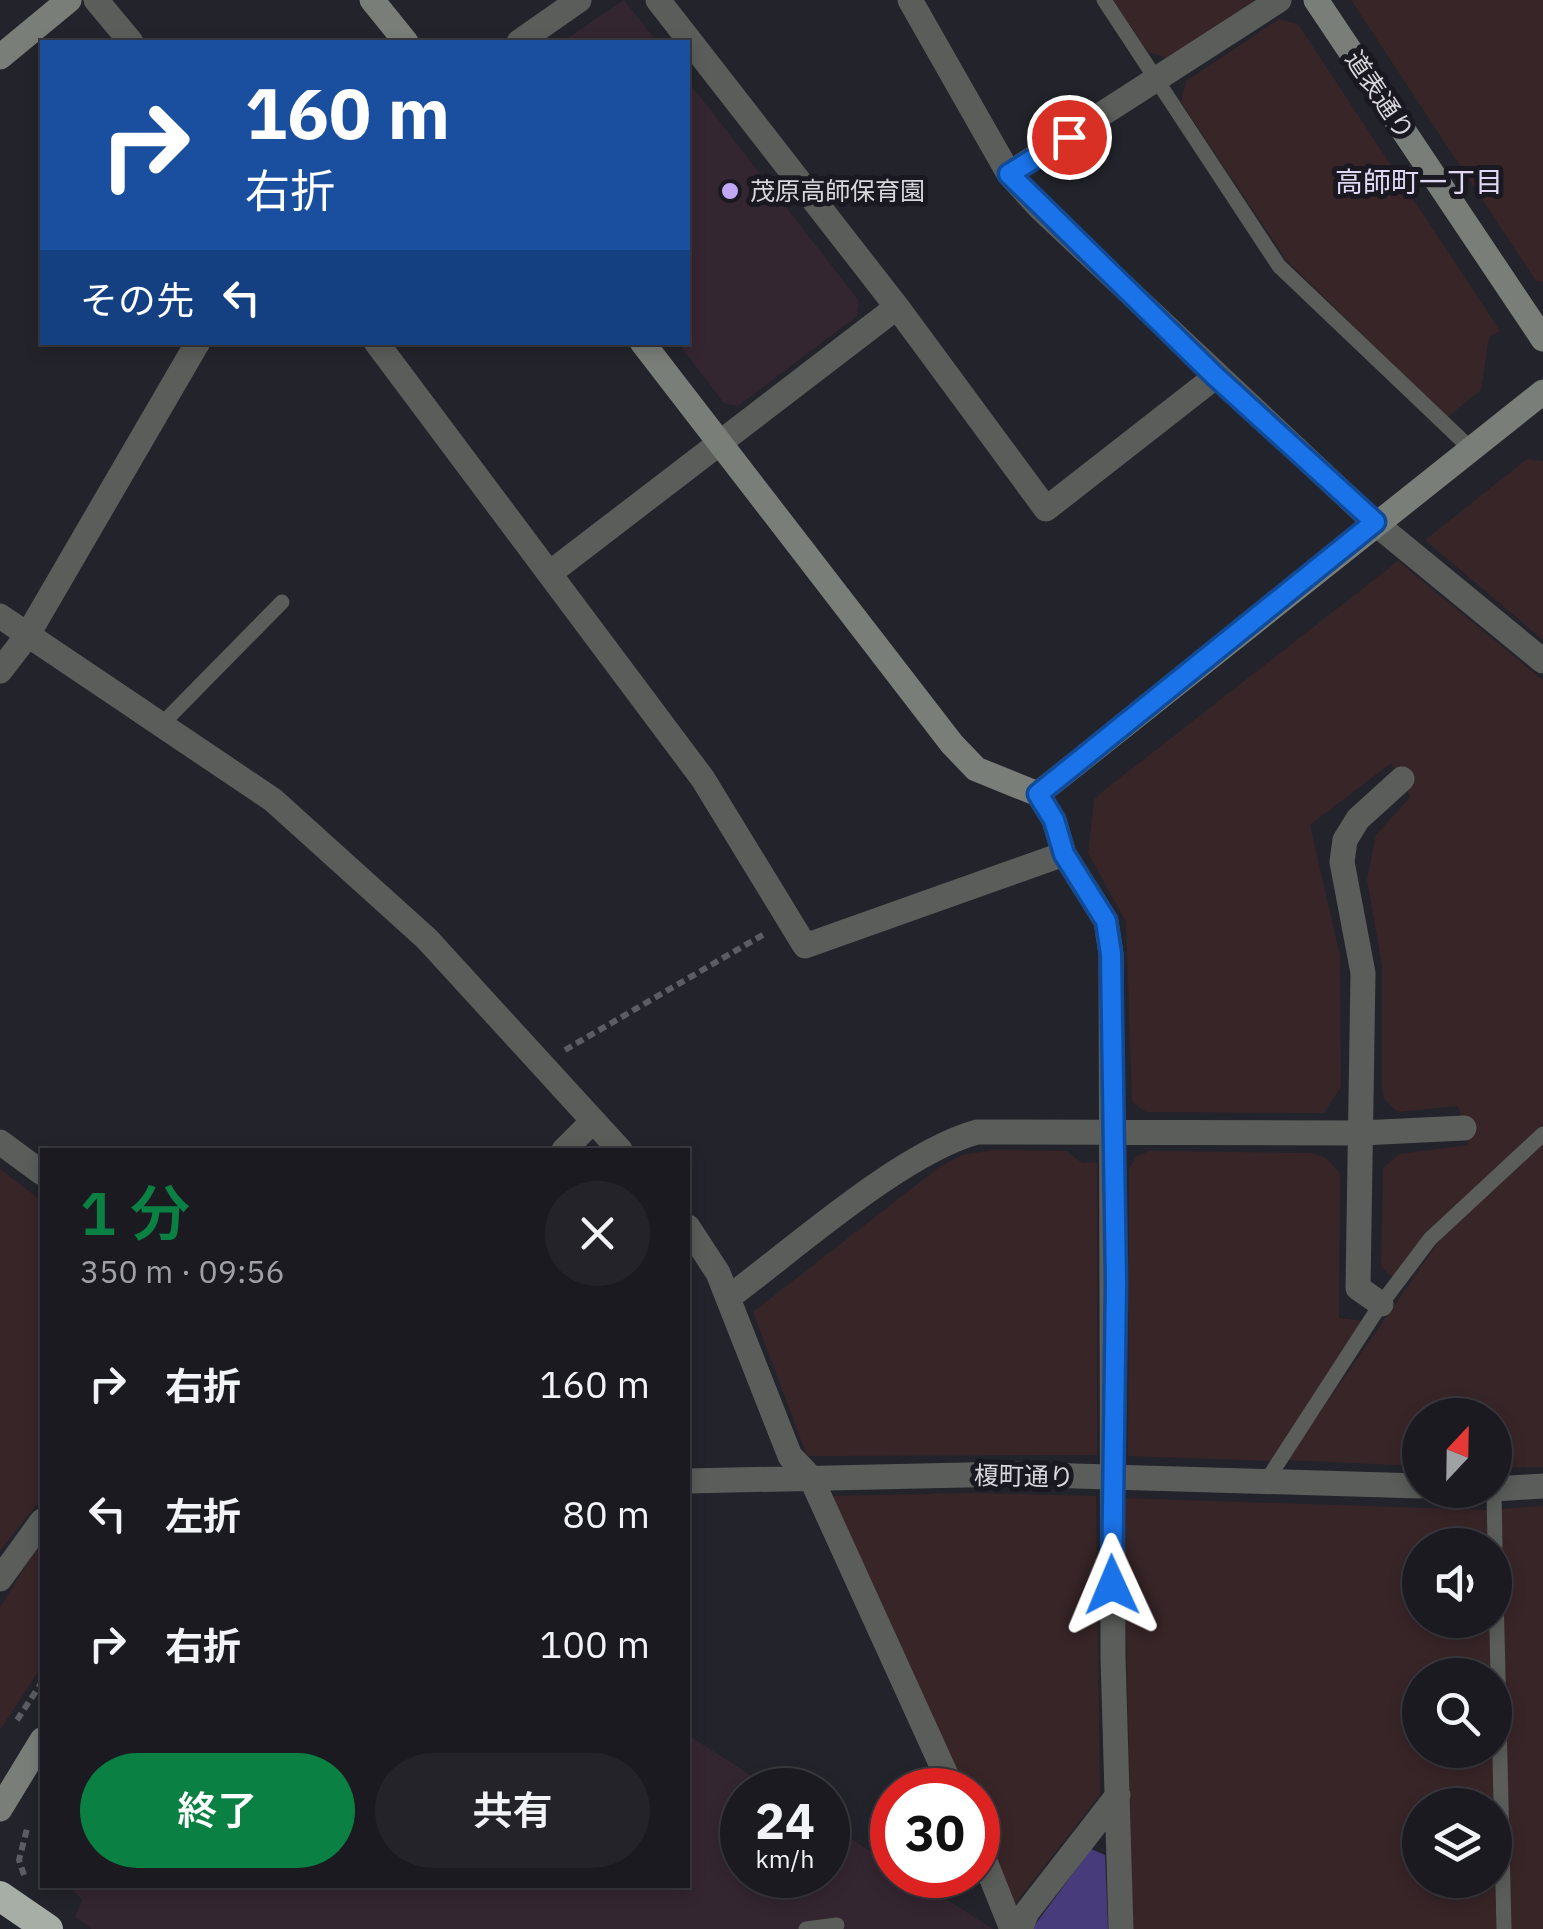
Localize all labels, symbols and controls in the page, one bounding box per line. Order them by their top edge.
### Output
street label: 道表通り [1339,44,1422,145]
text: 160 m [245,67,450,158]
icon: right [80,80,210,210]
pin [1027,95,1112,180]
icon: arrive [1042,110,1097,165]
text: 右折 [245,161,335,219]
district label: 高師町一丁目 [1335,163,1503,200]
place label: 茂原高師保育園 [750,174,925,207]
marker: 茂原高師保育園 [719,180,741,202]
icon: left [214,270,269,325]
text: その先 [80,275,194,324]
text: 1 分 [80,1173,190,1252]
button: close [545,1181,650,1286]
text: 350 m · 09:56 [80,1250,285,1292]
icon: right [80,1356,135,1411]
text: 160 m [539,1359,650,1408]
text: 右折 [165,1361,241,1410]
north arrow [1402,1398,1512,1508]
map controls [1402,1398,1512,1898]
street label: 榎町通り [974,1458,1074,1493]
icon: left [80,1486,135,1541]
text: 80 m [562,1489,650,1538]
text: 左折 [165,1491,241,1540]
button: sound [1402,1528,1512,1638]
position arrow [1060,1533,1164,1637]
icon: right [80,1616,135,1671]
text: 100 m [539,1619,650,1668]
text: 右折 [165,1621,241,1670]
button: search [1402,1658,1512,1768]
button: 終了 [80,1753,355,1868]
button: 共有 [375,1753,650,1868]
speed limit sign: 30 [870,1768,1000,1898]
text: 24 [755,1788,815,1853]
button: layers [1402,1788,1512,1898]
text: km/h [756,1842,814,1875]

